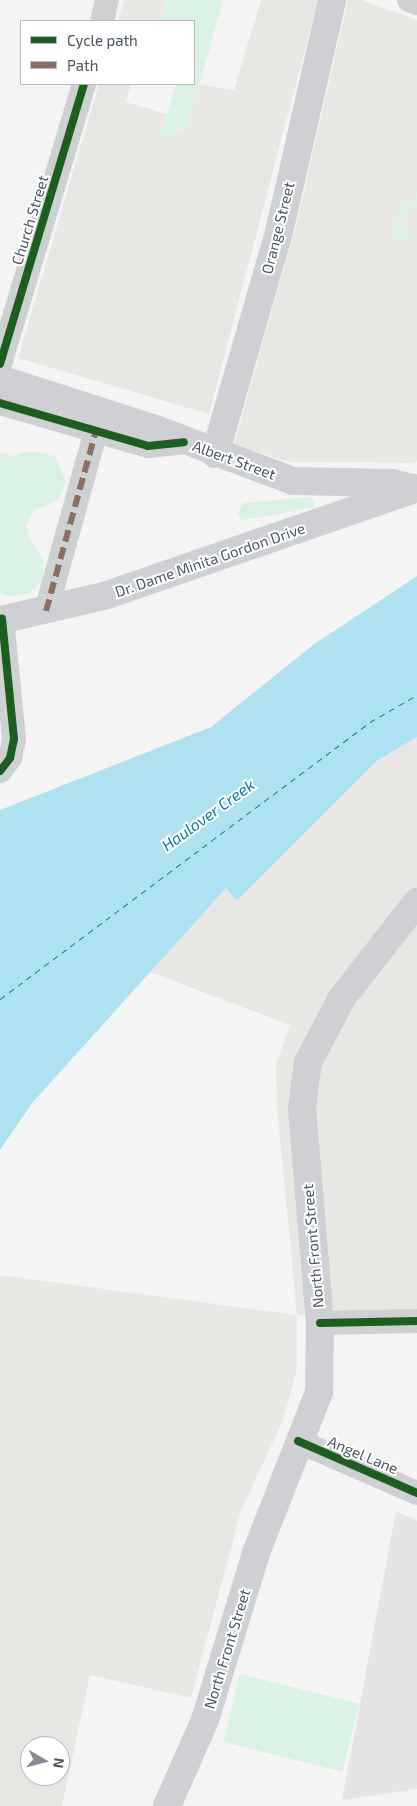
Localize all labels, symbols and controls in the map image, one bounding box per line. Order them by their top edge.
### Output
legend [20,20,195,85]
text: Cycle path [67,31,138,49]
text: Path [67,56,98,74]
street label: Church Street [8,173,52,267]
street label: Orange Street [258,180,298,276]
street label: Albert Street [190,437,278,483]
street label: Dr. Dame Minita Gordon Drive [113,519,307,601]
water label: Haulover Creek [158,775,258,855]
street label: North Front Street [299,1183,327,1309]
street label: Angel Lane [325,1432,401,1478]
street label: North Front Street [200,1587,254,1711]
north arrow [20,1736,70,1786]
text: N [50,1757,68,1769]

